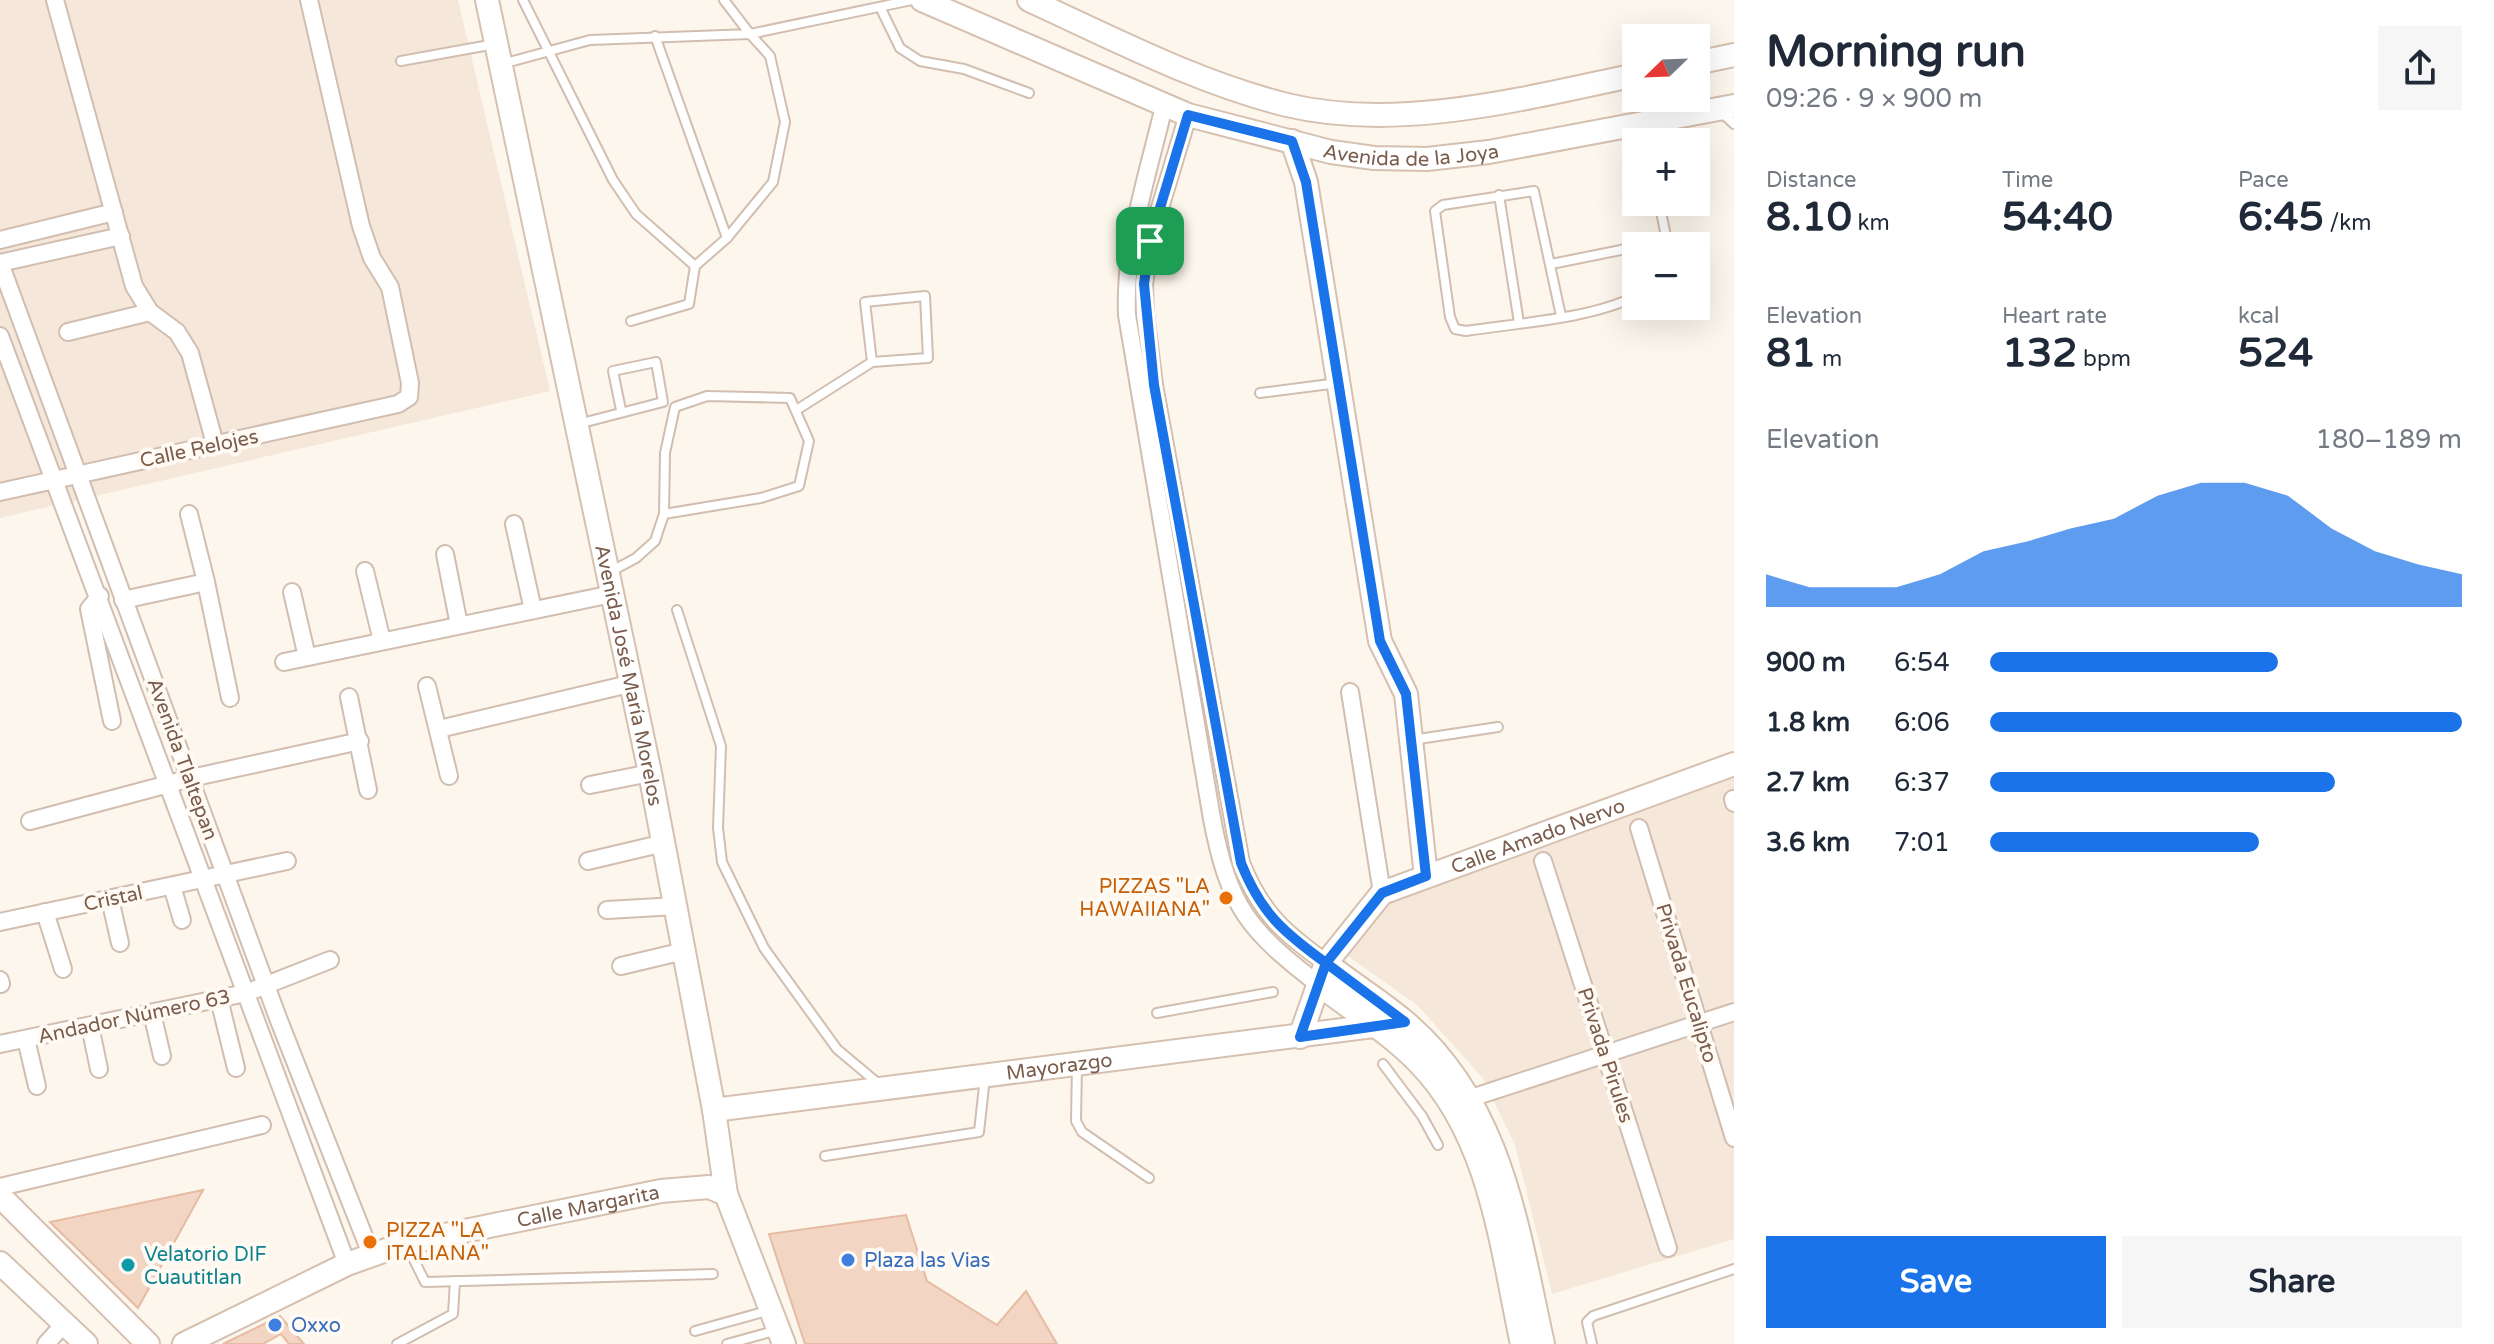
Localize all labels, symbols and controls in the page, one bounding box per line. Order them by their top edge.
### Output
north arrow [1622,24,1710,112]
map controls [1622,24,1710,320]
text: Morning run [1766,26,2026,79]
button: share [2378,26,2462,110]
text: 09:26 · 9 × 900 m [1766,83,1982,114]
button: + [1622,128,1710,216]
street label: Avenida de la Joya [1320,139,1501,172]
text: Distance [1766,167,1857,193]
text: Time [2002,167,2053,193]
text: Pace [2238,167,2289,193]
text: 8.10 [1766,193,1852,241]
text: 54:40 [2002,193,2113,241]
text: 6:45 [2238,193,2324,241]
pin [1116,207,1184,275]
text: km [1852,210,1890,236]
text: /km [2324,210,2371,236]
icon: arrive [1128,219,1172,263]
button: − [1622,232,1710,320]
text: Elevation [1766,303,1862,329]
text: Heart rate [2002,303,2107,329]
text: kcal [2238,303,2279,329]
text: 81 [1766,329,1816,377]
text: 132 [2002,329,2077,377]
text: 524 [2238,329,2313,377]
text: m [1816,346,1842,372]
text: bpm [2077,346,2131,372]
text: Elevation [1766,424,1880,455]
text: 180–189 m [2316,424,2462,455]
street label: Calle Relojes [138,425,261,473]
street label: Avenida José María Morelos [589,543,667,808]
text: 900 m [1766,647,1846,678]
text: 6:54 [1894,647,1950,678]
street label: Avenida Tlaltepan [142,675,222,843]
text: 1.8 km [1766,707,1850,738]
text: 6:06 [1894,707,1950,738]
text: 2.7 km [1766,767,1850,798]
text: 6:37 [1894,767,1950,798]
street label: Calle Amado Nervo [1448,794,1628,880]
text: 3.6 km [1766,827,1850,858]
text: 7:01 [1894,827,1950,858]
place label: PIZZAS "LA HAWAIIANA" [1079,875,1210,922]
street label: Cristal [81,881,145,917]
marker: PIZZAS "LA HAWAIIANA" [1217,889,1235,907]
street label: Privada Eucalipto [1650,901,1722,1066]
street label: Andador Número 63 [36,985,233,1049]
street label: Privada Pirules [1572,985,1638,1126]
street label: Mayorazgo [1005,1048,1114,1086]
street label: Calle Margarita [515,1181,662,1233]
place label: PIZZA "LA ITALIANA" [386,1219,489,1266]
marker: PIZZA "LA ITALIANA" [361,1233,379,1251]
button: Save [1766,1236,2106,1328]
button: Share [2122,1236,2462,1328]
place label: Velatorio DIF Cuautitlan [144,1243,267,1290]
place label: Plaza las Vias [864,1249,990,1273]
marker: Plaza las Vias [839,1251,857,1269]
marker: Velatorio DIF Cuautitlan [119,1256,137,1274]
place label: Oxxo [291,1314,341,1338]
marker: Oxxo [266,1316,284,1334]

